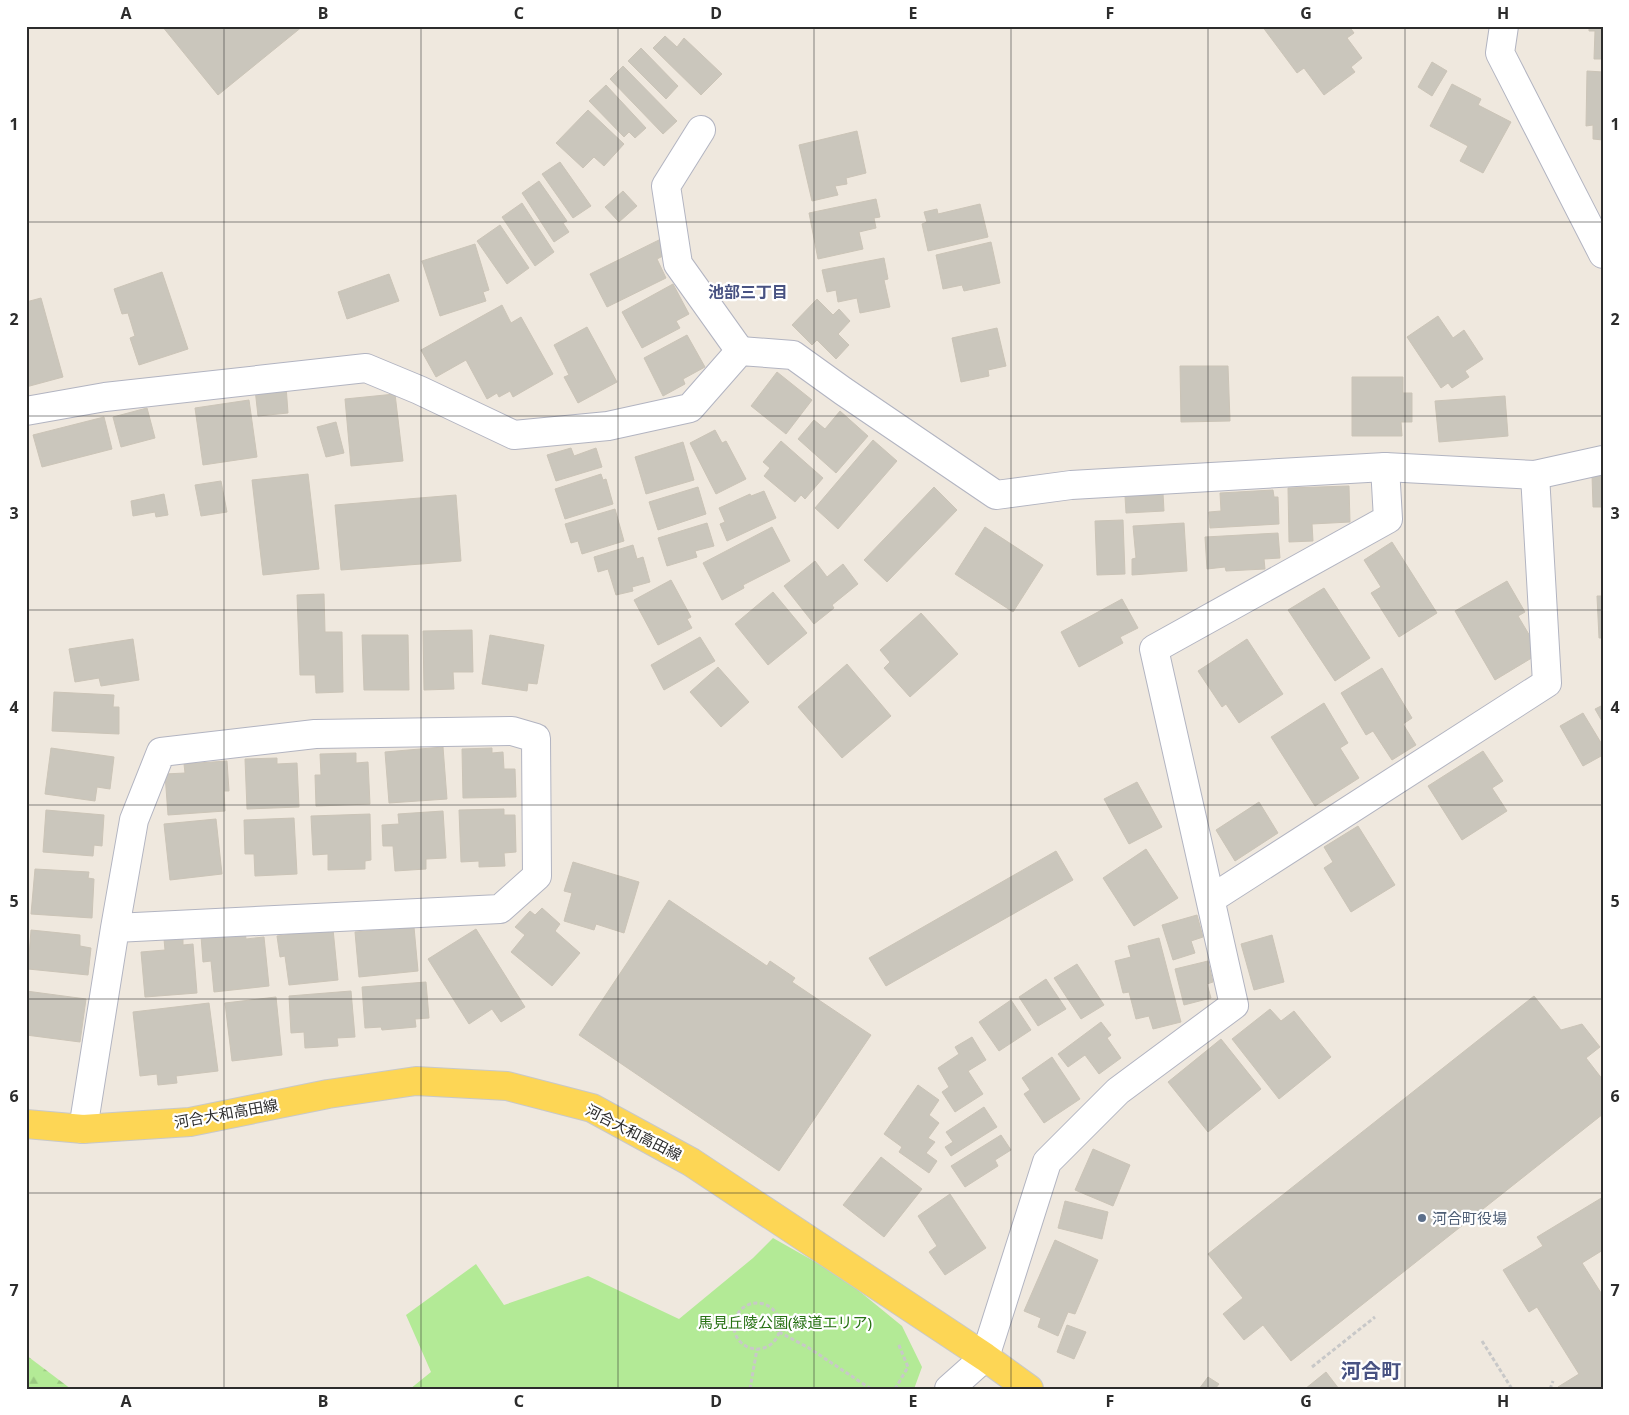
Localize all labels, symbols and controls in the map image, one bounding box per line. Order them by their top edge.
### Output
text: A [120,2,132,24]
text: B [318,2,328,24]
text: C [514,2,524,24]
text: D [710,2,722,24]
text: E [909,2,918,24]
text: F [1106,2,1114,24]
text: G [1300,2,1312,24]
text: H [1497,2,1509,24]
text: 1 [9,113,19,135]
text: 1 [1610,113,1620,135]
district label: 池部三丁目 [708,281,788,303]
text: 2 [9,308,19,330]
text: 2 [1610,308,1620,330]
text: 3 [9,502,19,524]
text: 3 [1610,502,1620,524]
text: 4 [9,696,19,718]
text: 4 [1610,696,1620,718]
text: 5 [9,890,19,912]
text: 5 [1610,890,1620,912]
text: 6 [9,1085,19,1107]
text: 6 [1610,1085,1620,1107]
street label: 河合大和高田線 [173,1094,279,1132]
street label: 河合大和高田線 [583,1099,685,1165]
place label: 河合町役場 [1432,1208,1507,1228]
marker: 河合町役場 [1416,1212,1428,1224]
text: 7 [9,1279,19,1301]
text: 7 [1610,1279,1620,1301]
park label: 馬見丘陵公園(緑道エリア) [698,1312,872,1332]
district label: 河合町 [1341,1357,1401,1384]
text: A [120,1390,132,1412]
text: B [318,1390,328,1412]
text: C [514,1390,524,1412]
text: D [710,1390,722,1412]
text: E [909,1390,918,1412]
text: F [1106,1390,1114,1412]
text: G [1300,1390,1312,1412]
text: H [1497,1390,1509,1412]

